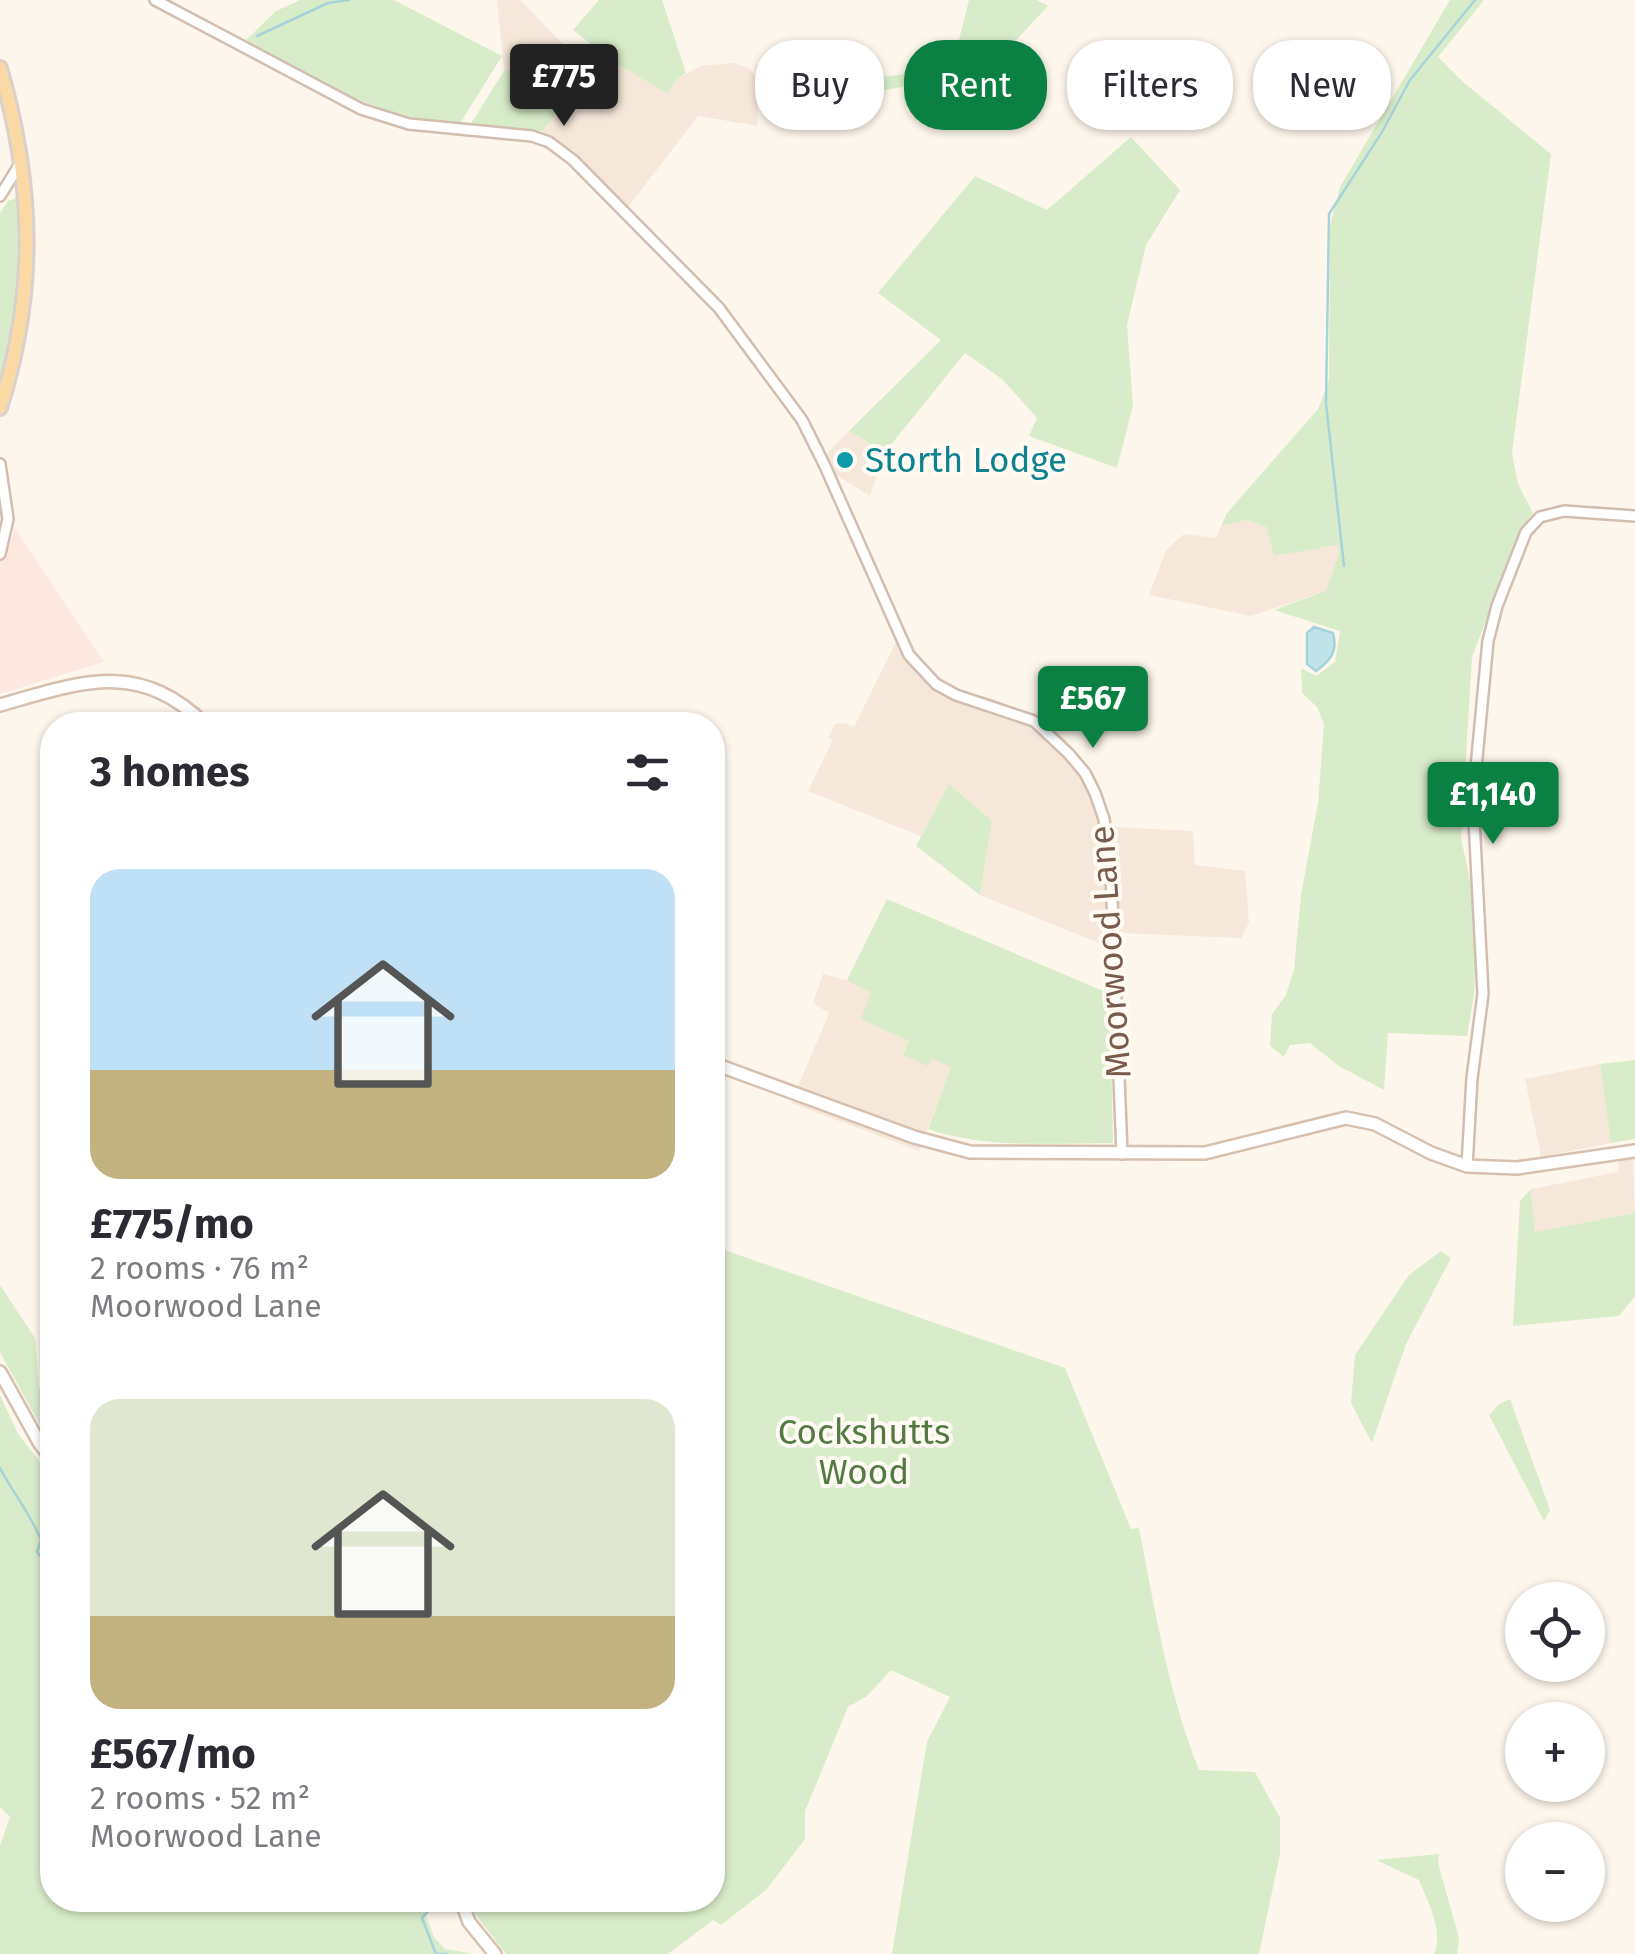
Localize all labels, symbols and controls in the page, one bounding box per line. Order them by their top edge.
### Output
chip: Buy [755,40,884,130]
chip: Rent [904,40,1047,130]
chip: Filters [1067,40,1233,130]
chip: New [1253,40,1391,130]
pin: £775 [505,44,623,129]
text: £775 [532,57,596,95]
place label: Storth Lodge [865,439,1067,481]
marker: Storth Lodge [834,449,856,471]
pin: £567 [1034,666,1152,751]
text: £567 [1060,679,1126,717]
icon: filters [620,745,675,800]
text: 3 homes [90,747,250,797]
pin: £1,140 [1412,762,1574,847]
text: £1,140 [1450,775,1536,813]
street label: Moorwood Lane [1080,824,1140,1080]
icon: home [293,934,473,1114]
text: £775/mo [90,1199,254,1249]
text: 2 rooms · 76 m² [90,1249,309,1287]
text: Moorwood Lane [90,1287,322,1325]
park label: Cockshutts Wood [778,1411,950,1493]
icon: home [293,1464,473,1644]
map controls [1505,1582,1605,1922]
button: locate [1505,1582,1605,1682]
button: + [1505,1702,1605,1802]
text: £567/mo [90,1729,256,1779]
text: 2 rooms · 52 m² [90,1779,310,1817]
text: Moorwood Lane [90,1817,322,1855]
button: − [1505,1822,1605,1922]

